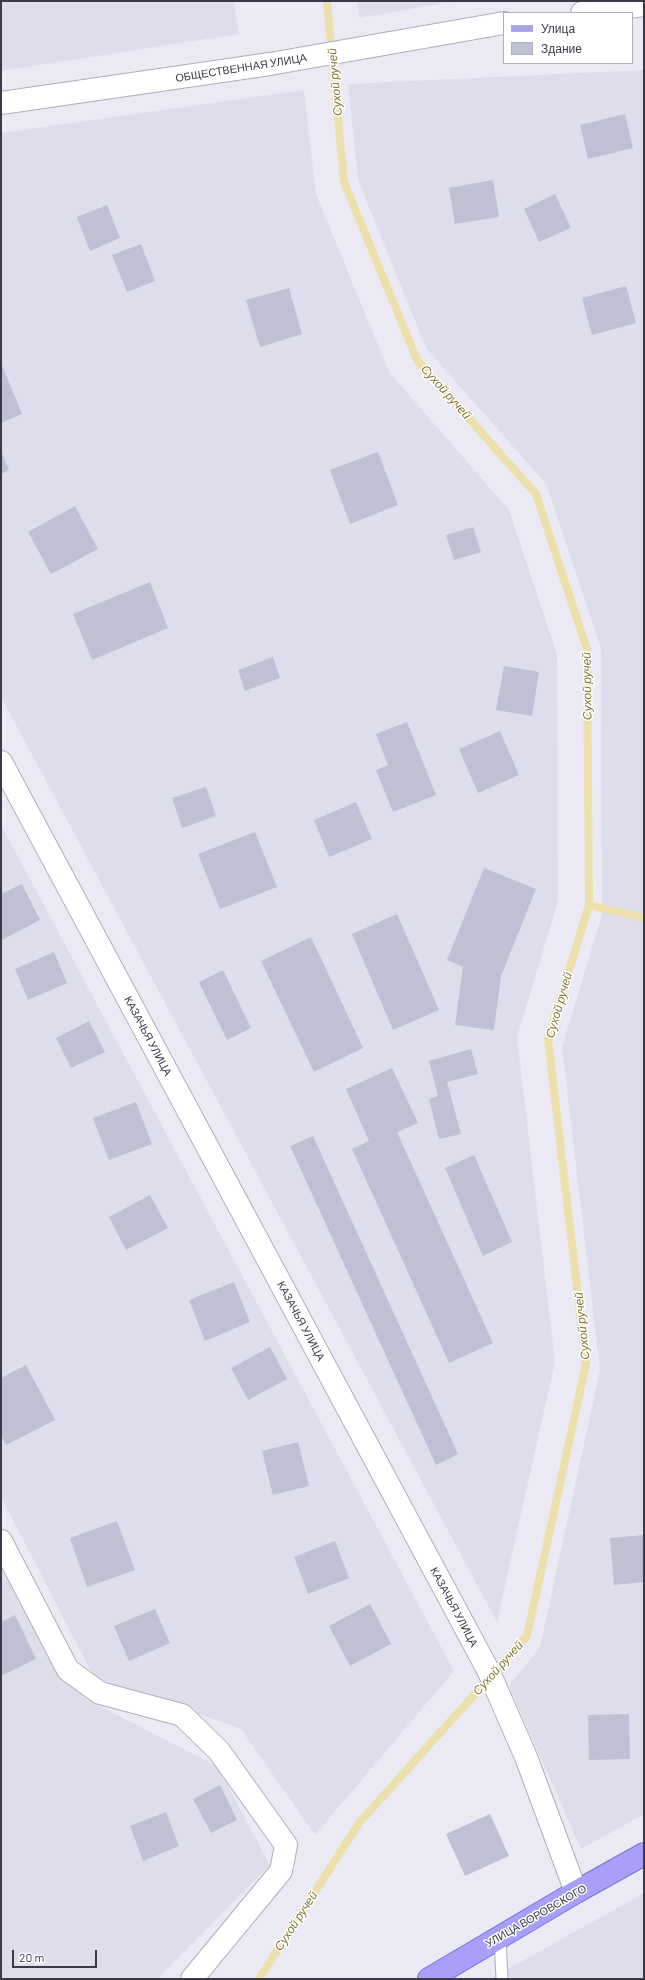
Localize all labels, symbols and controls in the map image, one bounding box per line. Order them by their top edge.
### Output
legend [503,12,633,64]
text: Улица [541,21,575,35]
text: Здание [541,41,582,55]
water label: Сухой ручей [325,48,345,116]
street label: ОБЩЕСТВЕННАЯ УЛИЦА [174,51,308,85]
water label: Сухой ручей [418,362,474,422]
water label: Сухой ручей [579,652,595,720]
water label: Сухой ручей [543,970,575,1040]
street label: КАЗАЧЬЯ УЛИЦА [121,994,175,1078]
street label: КАЗАЧЬЯ УЛИЦА [274,1279,328,1363]
water label: Сухой ручей [571,1291,593,1361]
street label: КАЗАЧЬЯ УЛИЦА [427,1565,481,1649]
water label: Сухой ручей [470,1638,526,1698]
street label: УЛИЦА ВОРОВСКОГО [483,1882,589,1950]
water label: Сухой ручей [271,1889,321,1953]
scale bar [14,1942,99,1968]
text: 20 m [19,1950,45,1964]

